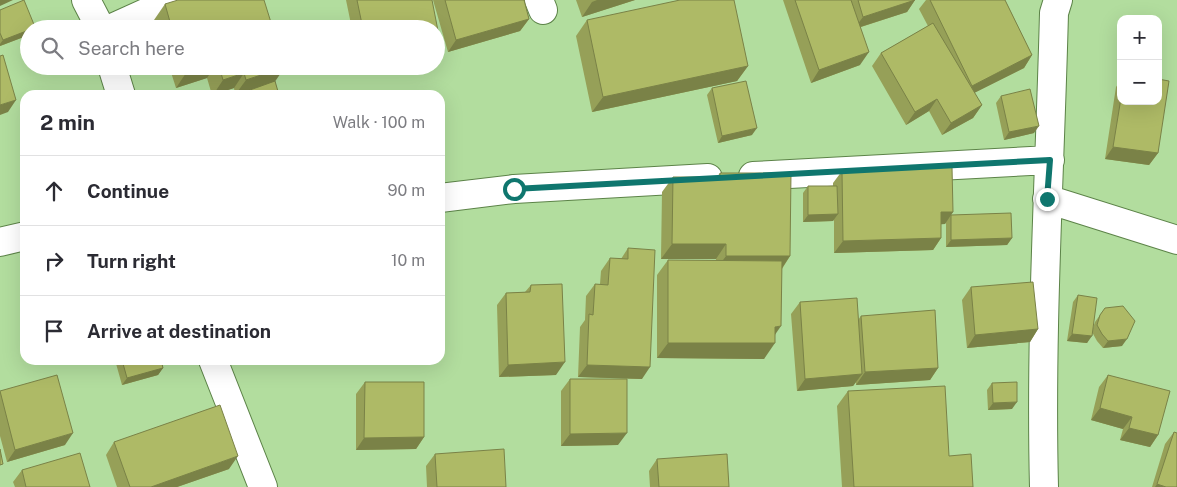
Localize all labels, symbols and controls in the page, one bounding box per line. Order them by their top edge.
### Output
map controls [1117,15,1162,105]
button: + [1117,15,1162,60]
search box [20,20,445,75]
icon: search [38,34,66,62]
text: Search here [78,37,185,59]
button: − [1117,60,1162,105]
text: 2 min [40,110,95,135]
text: Walk · 100 m [333,113,425,132]
icon: ahead [40,177,68,205]
route start [503,178,526,201]
text: Continue [87,180,169,202]
text: 90 m [388,181,425,200]
route end [1036,188,1059,211]
icon: right [40,247,68,275]
text: Turn right [87,250,176,272]
text: 10 m [391,251,425,270]
icon: arrive [40,317,68,345]
text: Arrive at destination [87,320,271,342]

